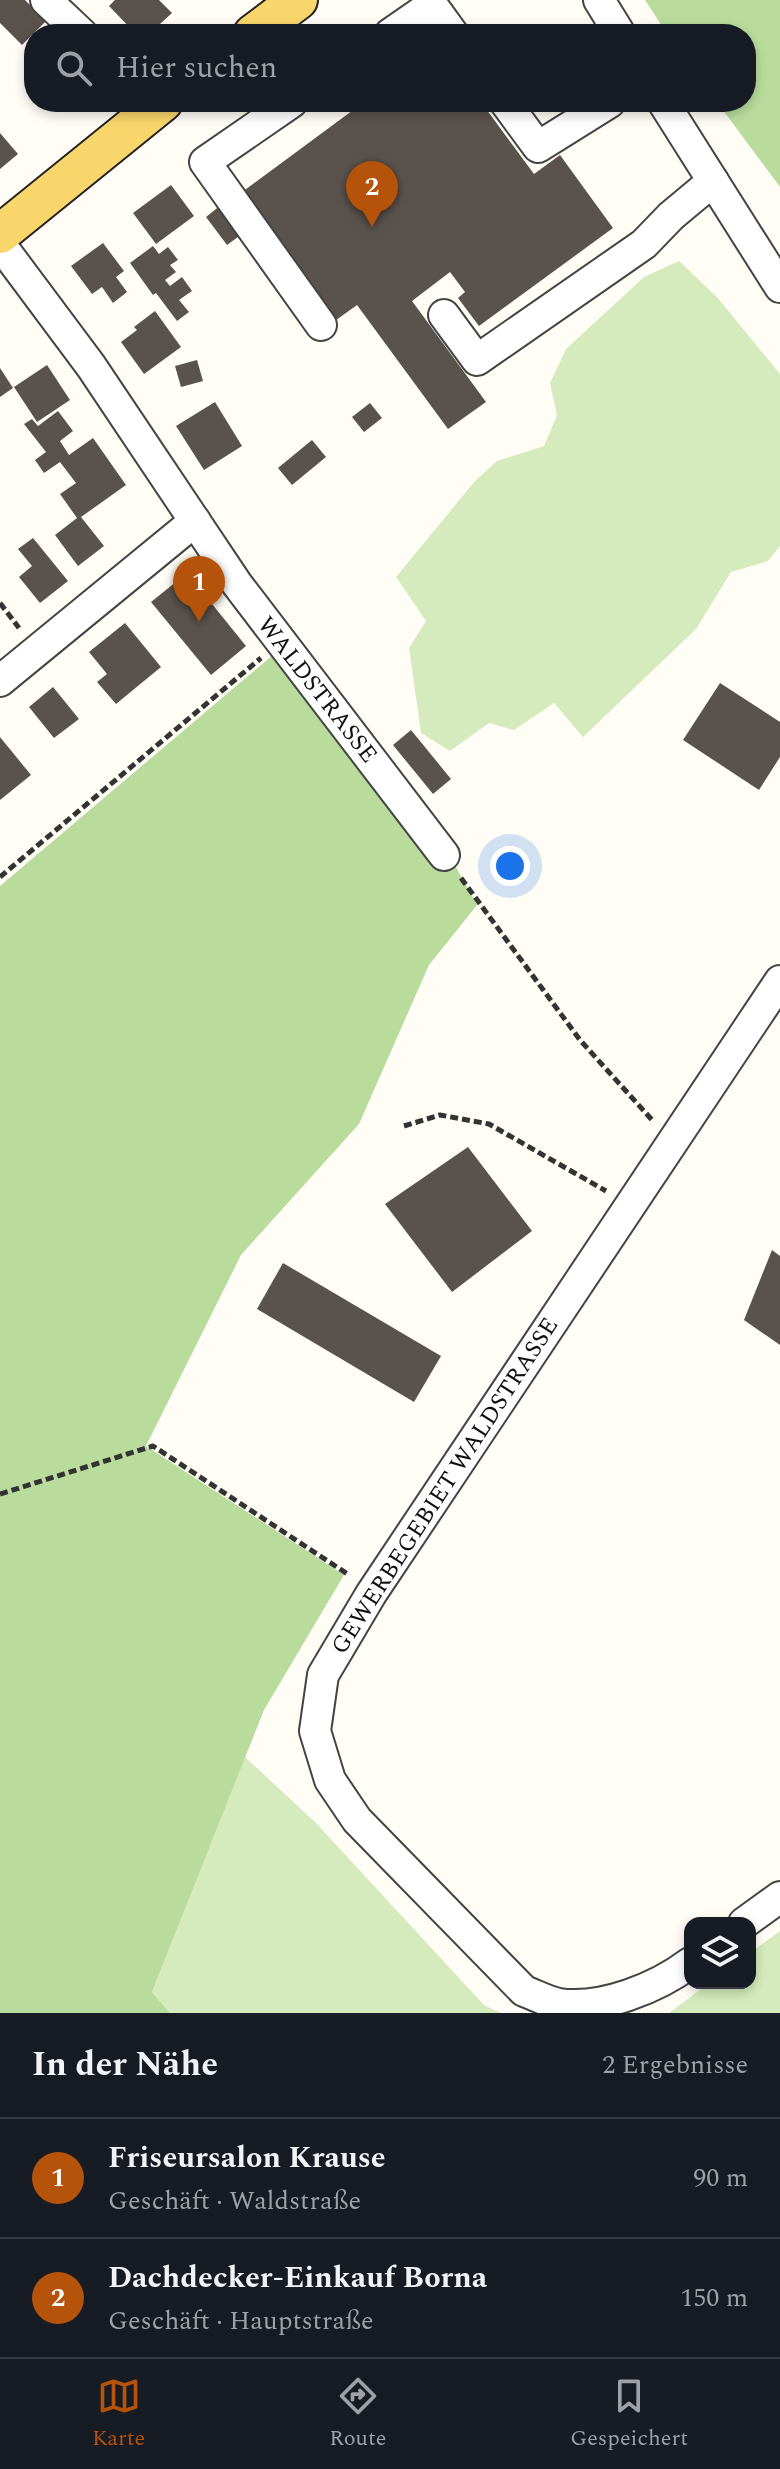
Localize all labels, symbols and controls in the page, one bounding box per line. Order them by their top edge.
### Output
search box [24,24,756,112]
text: Hier suchen [116,45,277,91]
icon: search [52,46,96,90]
pin: 2 [346,161,398,227]
pin: 1 [173,556,225,622]
street label: WALDSTRASSE [248,609,386,771]
your location [490,846,530,886]
street label: GEWERBEGEBIET WALDSTRASSE [322,1310,568,1662]
map controls [684,1917,756,1989]
button: layers [684,1917,756,1989]
text: In der Nähe [32,2039,218,2091]
text: 2 Ergebnisse [602,2045,748,2085]
text: Friseursalon Krause [108,2135,386,2181]
text: 1 [51,2158,65,2198]
text: 90 m [693,2158,748,2198]
text: Geschäft · Waldstraße [108,2181,361,2221]
text: Dachdecker-Einkauf Borna [108,2255,487,2301]
text: 2 [51,2278,65,2318]
text: 150 m [680,2278,748,2318]
text: Geschäft · Hauptstraße [108,2301,374,2341]
tab: Karte [92,2374,145,2455]
tab: Route [329,2374,386,2455]
tab: Gespeichert [570,2374,688,2455]

